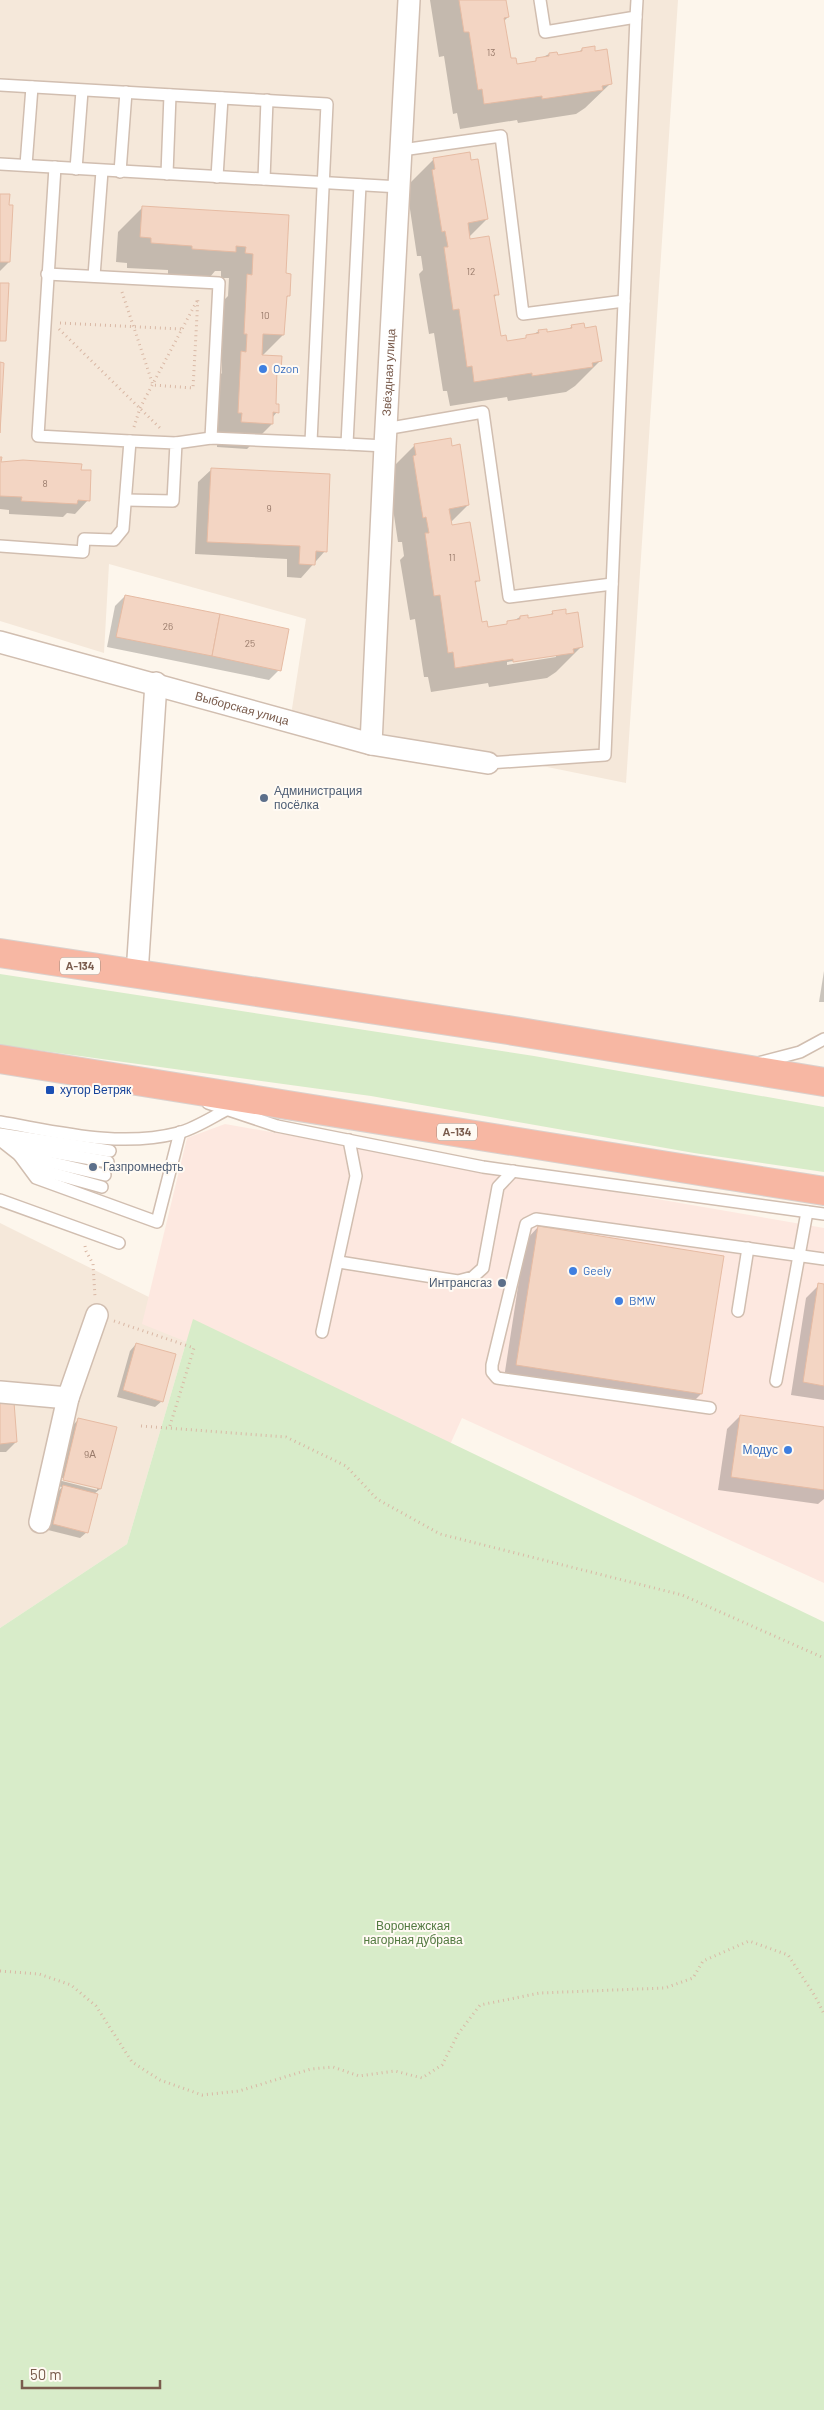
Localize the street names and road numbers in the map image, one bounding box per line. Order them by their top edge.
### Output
street label: Звёздная улица [379,328,398,417]
street label: Выборская улица [194,688,291,727]
road number: А-134 [60,958,100,974]
road number: А-134 [437,1124,477,1140]

